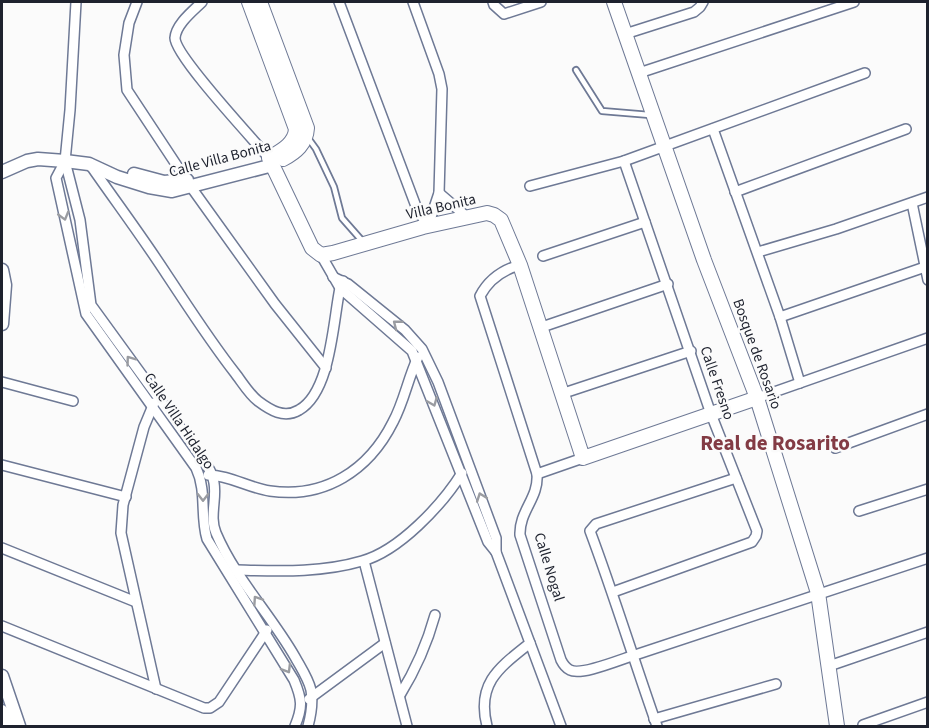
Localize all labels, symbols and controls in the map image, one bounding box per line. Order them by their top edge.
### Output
street label: Calle Villa Bonita [167,135,273,183]
street label: Villa Bonita [404,189,478,225]
one-way arrow [57,210,69,221]
street label: Bosque de Rosario [727,296,787,412]
one-way arrow [392,320,403,331]
street label: Calle Fresno [695,343,739,423]
one-way arrow [126,355,137,366]
street label: Calle Villa Hidalgo [139,368,219,474]
one-way arrow [426,395,438,406]
district label: Real de Rosarito [700,428,850,458]
one-way arrow [476,492,488,503]
one-way arrow [197,493,209,502]
street label: Calle Nogal [529,530,569,604]
one-way arrow [253,595,264,606]
one-way arrow [280,663,292,673]

